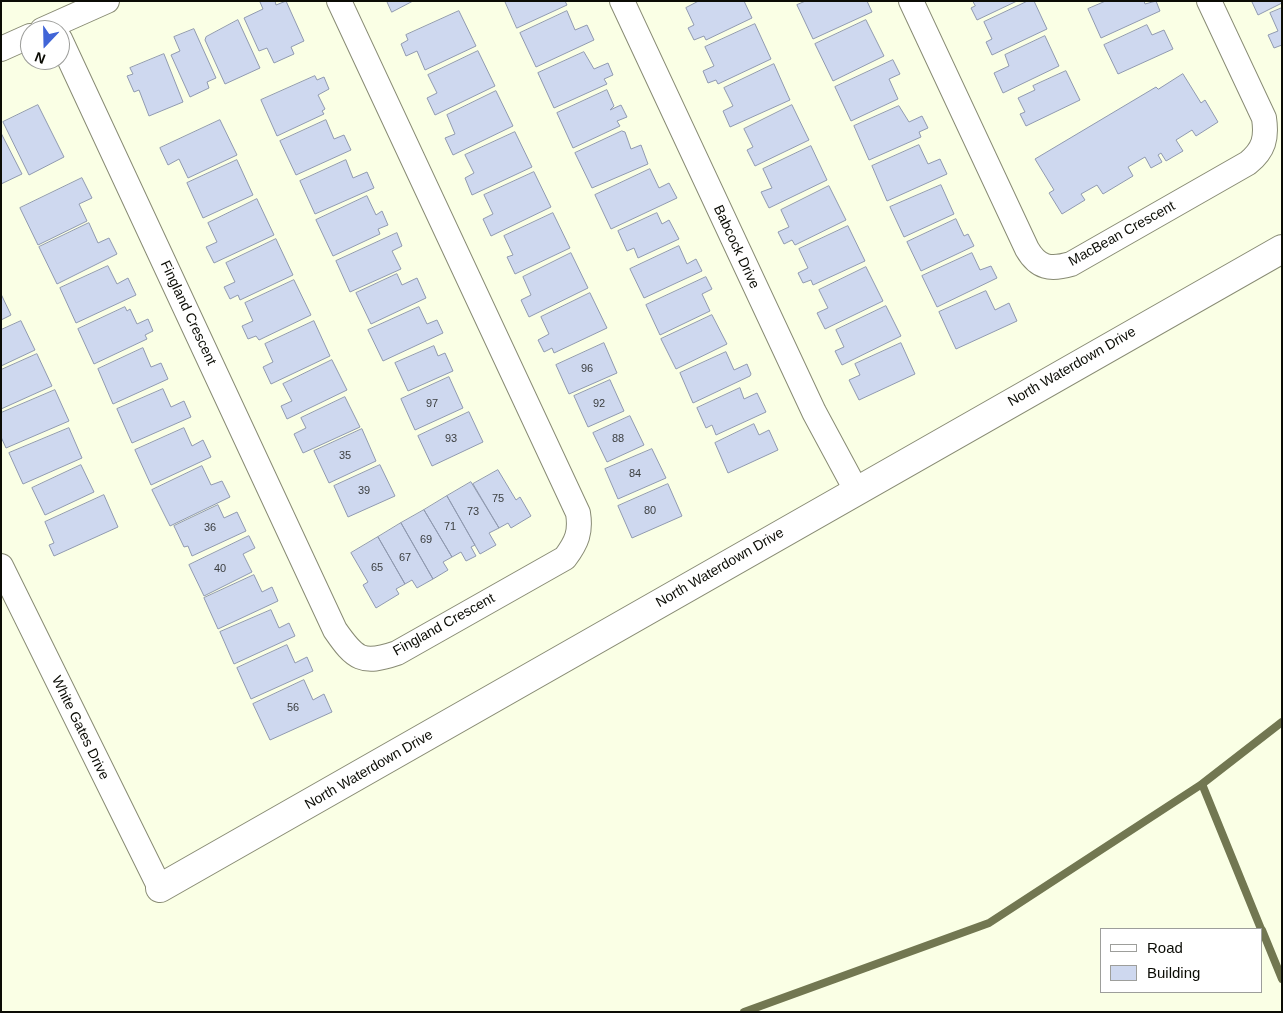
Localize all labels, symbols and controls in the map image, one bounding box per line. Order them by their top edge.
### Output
north arrow [20,20,70,70]
text: N [32,49,48,67]
street label: MacBean Crescent [1066,198,1178,270]
street label: Babcock Drive [709,203,763,291]
street label: Fingland Crescent [156,258,220,368]
street label: North Waterdown Drive [1005,323,1139,411]
house number: 96 [581,362,593,376]
house number: 97 [426,397,438,411]
house number: 92 [593,397,605,411]
house number: 93 [445,432,457,446]
house number: 88 [612,432,624,446]
house number: 35 [339,449,351,463]
house number: 84 [629,467,641,481]
house number: 39 [358,484,370,498]
house number: 75 [492,492,504,506]
house number: 80 [644,504,656,518]
house number: 73 [467,505,479,519]
house number: 71 [444,520,456,534]
house number: 36 [204,521,216,535]
street label: North Waterdown Drive [653,524,787,612]
house number: 69 [420,533,432,547]
house number: 67 [399,551,411,565]
house number: 65 [371,561,383,575]
house number: 40 [214,562,226,576]
street label: Fingland Crescent [390,590,498,660]
street label: White Gates Drive [48,673,112,783]
house number: 56 [287,701,299,715]
street label: North Waterdown Drive [302,726,436,814]
legend [1100,928,1263,993]
text: Road [1147,939,1183,956]
text: Building [1147,964,1200,981]

